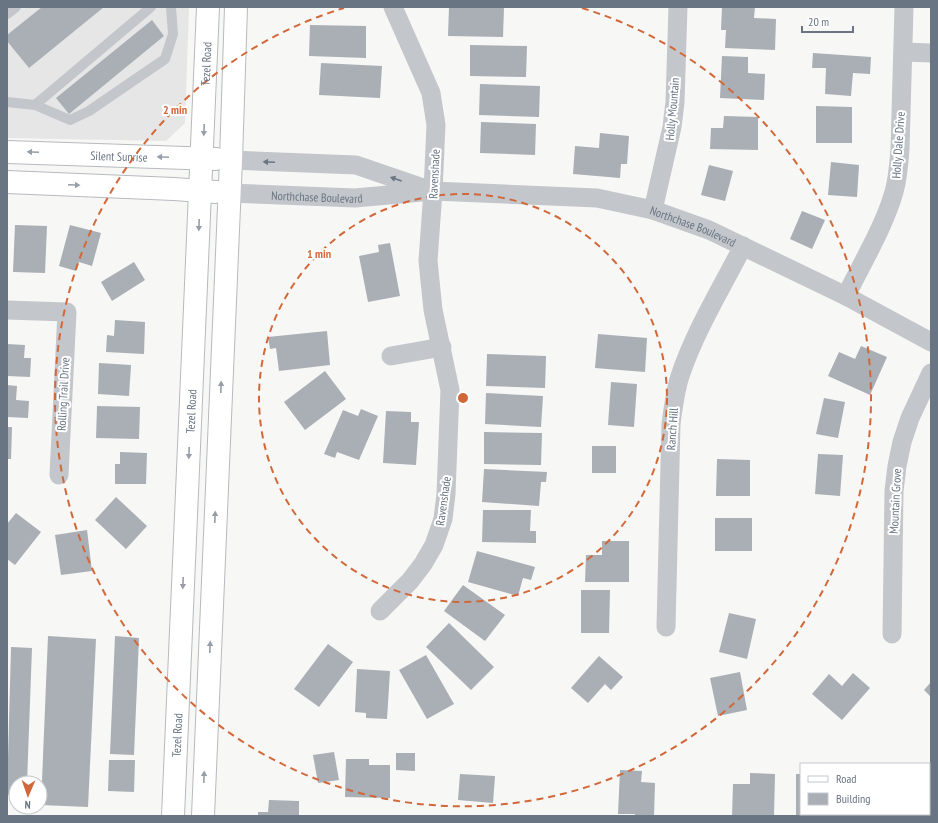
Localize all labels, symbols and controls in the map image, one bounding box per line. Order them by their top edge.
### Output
scale bar [802,8,853,34]
text: 20 m [808,14,829,29]
street label: Tezel Road [197,41,214,86]
street label: Holly Mountain [662,77,682,141]
text: 2 min [163,102,187,117]
street label: Holly Dale Drive [888,111,908,179]
one-way arrow [200,124,207,136]
street label: Silent Sunrise [90,147,148,164]
one-way arrow [27,149,39,156]
street label: Ravenshade [425,149,443,199]
one-way arrow [157,153,169,160]
one-way arrow [263,158,275,165]
one-way arrow [390,175,402,181]
one-way arrow [68,182,81,188]
street label: Northchase Boulevard [271,187,363,206]
street label: Northchase Boulevard [648,202,739,250]
one-way arrow [196,219,202,232]
text: 1 min [307,246,331,261]
street label: Rolling Trail Drive [54,357,72,431]
one-way arrow [218,380,224,393]
street label: Tezel Road [182,389,199,434]
centre of rings [456,391,470,405]
street label: Ranch Hill [663,407,681,451]
one-way arrow [186,447,192,460]
street label: Mountain Grove [886,468,904,534]
street label: Ravenshade [432,475,454,527]
one-way arrow [212,511,219,523]
one-way arrow [180,577,187,589]
one-way arrow [207,640,213,653]
street label: Tezel Road [168,713,185,757]
legend [800,763,930,815]
one-way arrow [201,771,208,783]
text: Road [836,771,856,786]
north arrow [8,775,48,815]
text: Building [836,791,871,806]
text: N [24,798,31,812]

